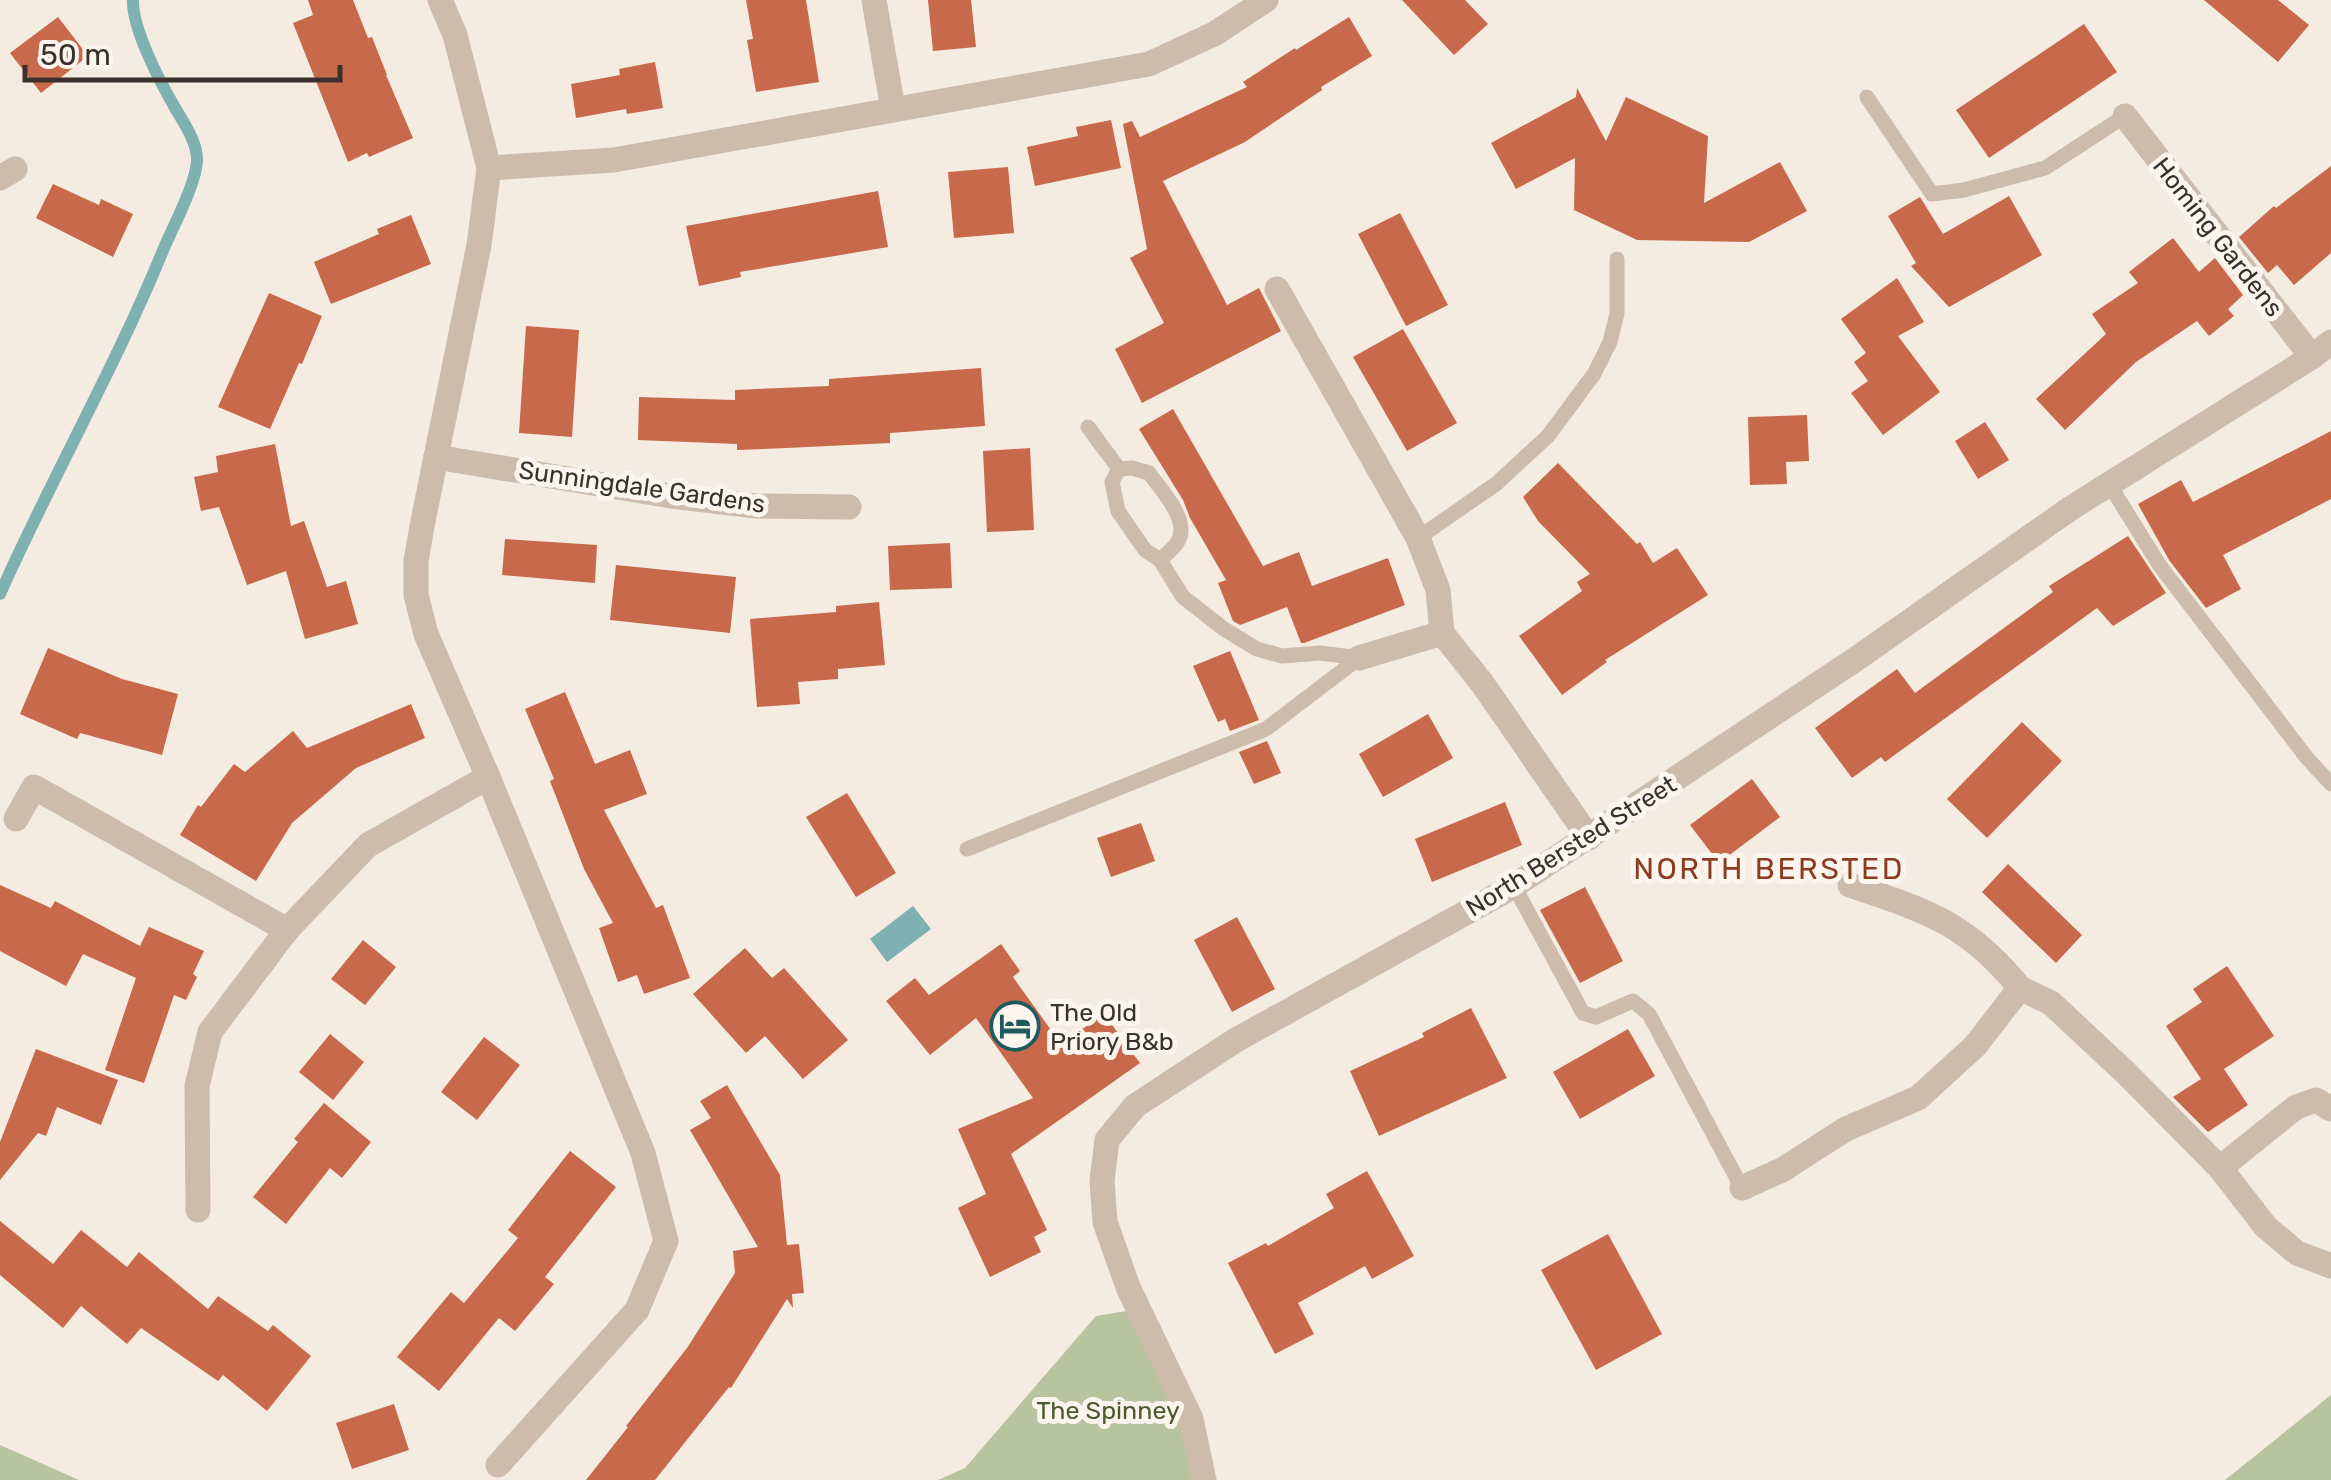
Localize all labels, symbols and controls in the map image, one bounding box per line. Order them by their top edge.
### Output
scale bar [25,20,340,82]
text: 50 m [40,37,111,73]
street label: Homing Gardens [2147,152,2289,322]
street label: Sunningdale Gardens [517,455,767,519]
street label: North Bersted Street [1461,769,1682,923]
district label: NORTH BERSTED [1633,851,1905,887]
place label: The Old Priory B&b [1050,998,1174,1056]
hotel icon: The Old Priory B&b [989,1000,1041,1052]
park label: The Spinney [1036,1396,1180,1425]

